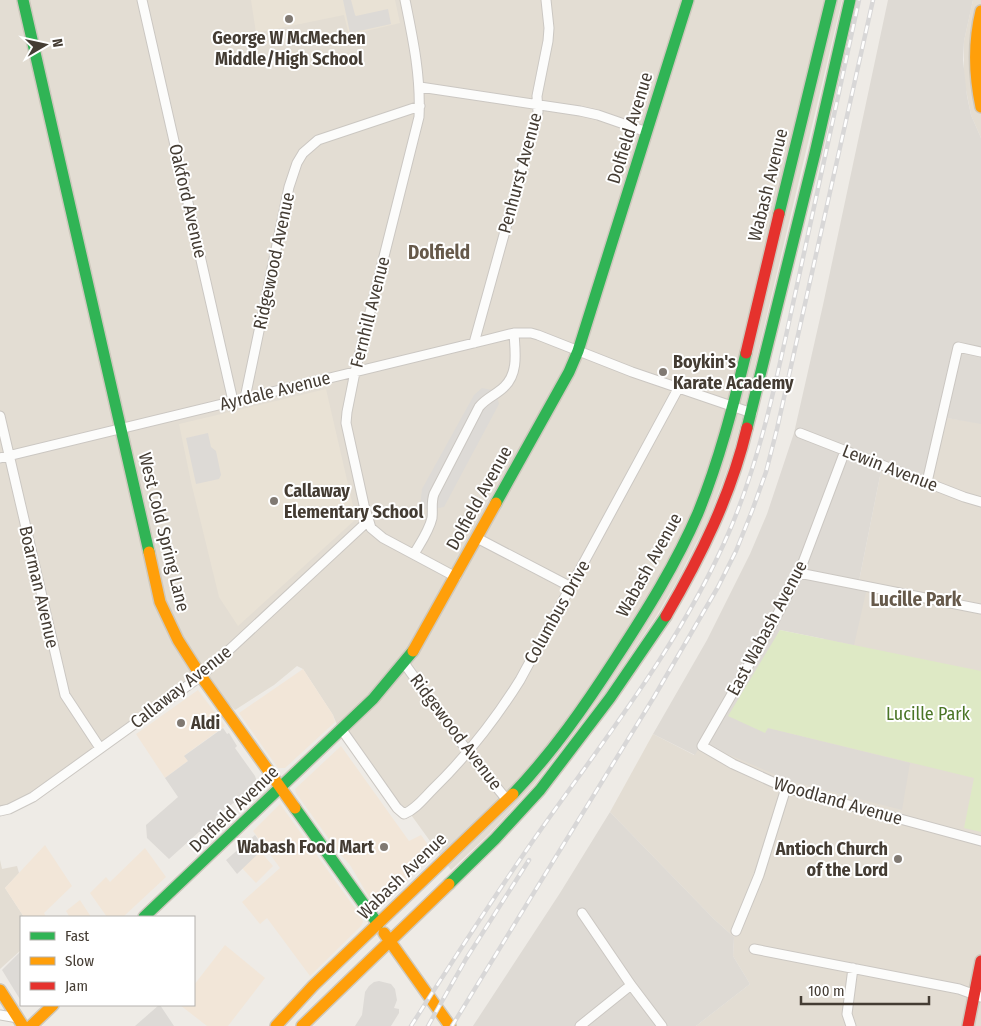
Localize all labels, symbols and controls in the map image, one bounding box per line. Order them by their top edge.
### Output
marker: George W McMechen Middle/High School [283,13,295,25]
north arrow [20,20,70,70]
place label: George W McMechen Middle/High School [212,27,366,70]
text: N [48,38,66,49]
street label: Dolfield Avenue [603,69,657,187]
street label: Penhurst Avenue [493,110,547,236]
street label: Wabash Avenue [743,126,793,244]
street label: Oakford Avenue [164,142,212,261]
street label: Ridgewood Avenue [249,190,299,332]
district label: Dolfield [408,241,470,264]
street label: Fernhill Avenue [346,254,394,370]
place label: Boykin's Karate Academy [673,351,794,394]
marker: Boykin's Karate Academy [657,366,669,378]
street label: Ayrdale Avenue [217,367,333,415]
street label: Lewin Avenue [839,440,941,496]
street label: Dolfield Avenue [441,442,517,554]
street label: West Cold Spring Lane [134,450,194,614]
place label: Callaway Elementary School [284,480,423,523]
marker: Callaway Elementary School [268,495,280,507]
street label: Wabash Avenue [611,509,687,621]
street label: Boarman Avenue [14,524,64,650]
street label: Columbus Drive [519,556,595,668]
street label: East Wabash Avenue [722,556,812,699]
district label: Lucille Park [871,588,962,611]
street label: Callaway Avenue [126,641,236,733]
street label: Ridgewood Avenue [405,670,507,795]
park label: Lucille Park [886,703,971,725]
place label: Aldi [190,712,220,734]
marker: Aldi [175,717,187,729]
street label: Dolfield Avenue [185,761,283,857]
street label: Woodland Avenue [771,772,905,830]
street label: Wabash Avenue [353,828,451,924]
place label: Wabash Food Mart [237,836,375,858]
place label: Antioch Church of the Lord [775,838,888,881]
marker: Wabash Food Mart [378,841,390,853]
marker: Antioch Church of the Lord [892,853,904,865]
legend [20,916,195,1006]
text: Fast [65,927,89,945]
text: Slow [65,952,94,970]
scale bar [801,974,928,1006]
text: Jam [65,977,88,995]
text: 100 m [808,982,845,1000]

